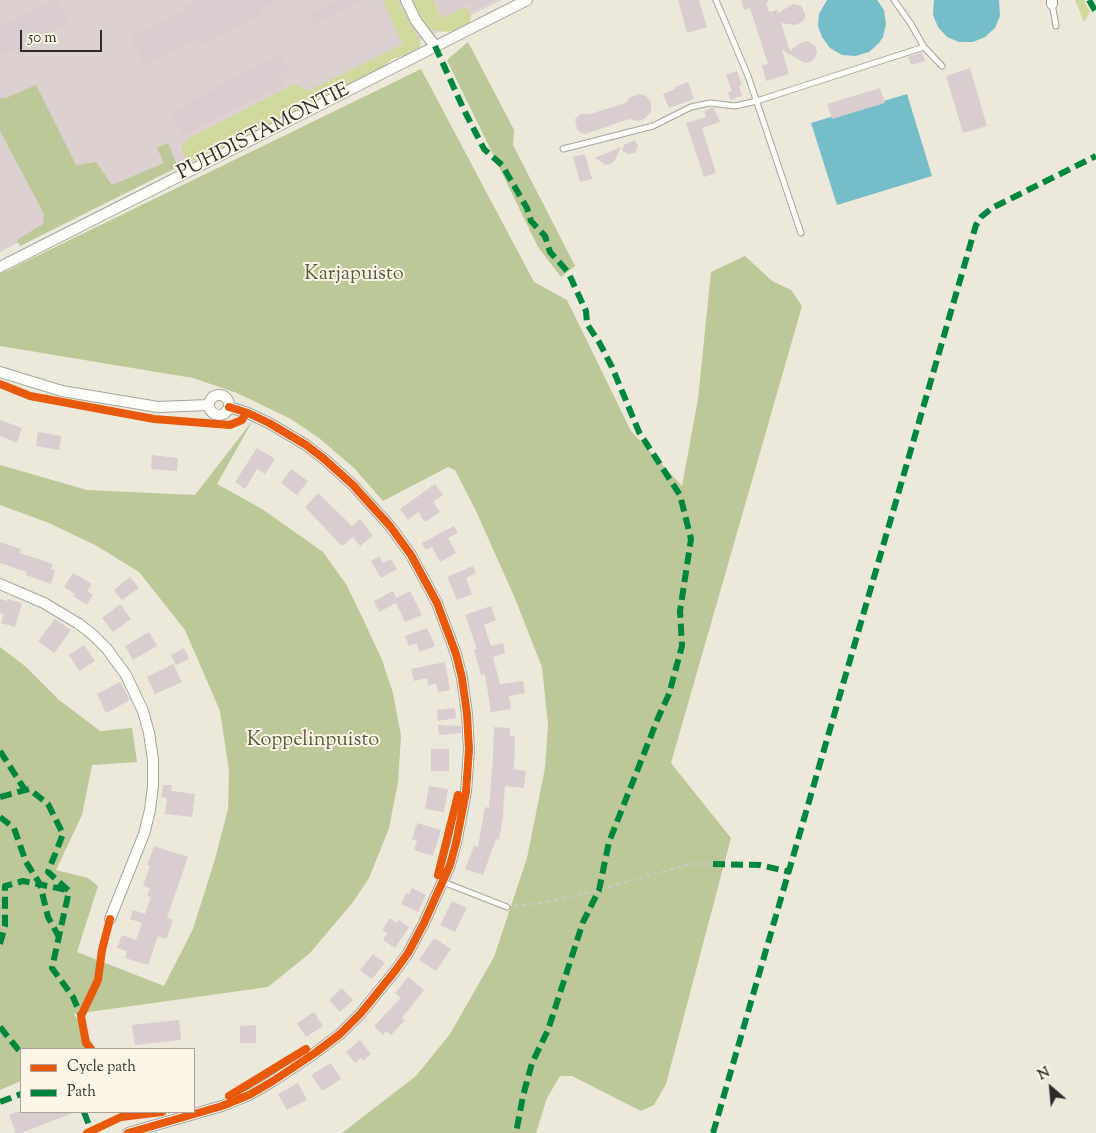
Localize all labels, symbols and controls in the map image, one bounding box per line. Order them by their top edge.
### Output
scale bar [22,20,105,52]
text: 50 m [28,28,57,49]
street label: PUHDISTAMONTIE [174,79,354,187]
park label: Karjapuisto [304,264,404,288]
park label: Koppelinpuisto [247,730,379,754]
legend [20,1048,195,1113]
text: Cycle path [67,1057,136,1078]
north arrow [1026,1063,1076,1113]
text: N [1035,1063,1054,1086]
text: Path [67,1082,96,1103]

